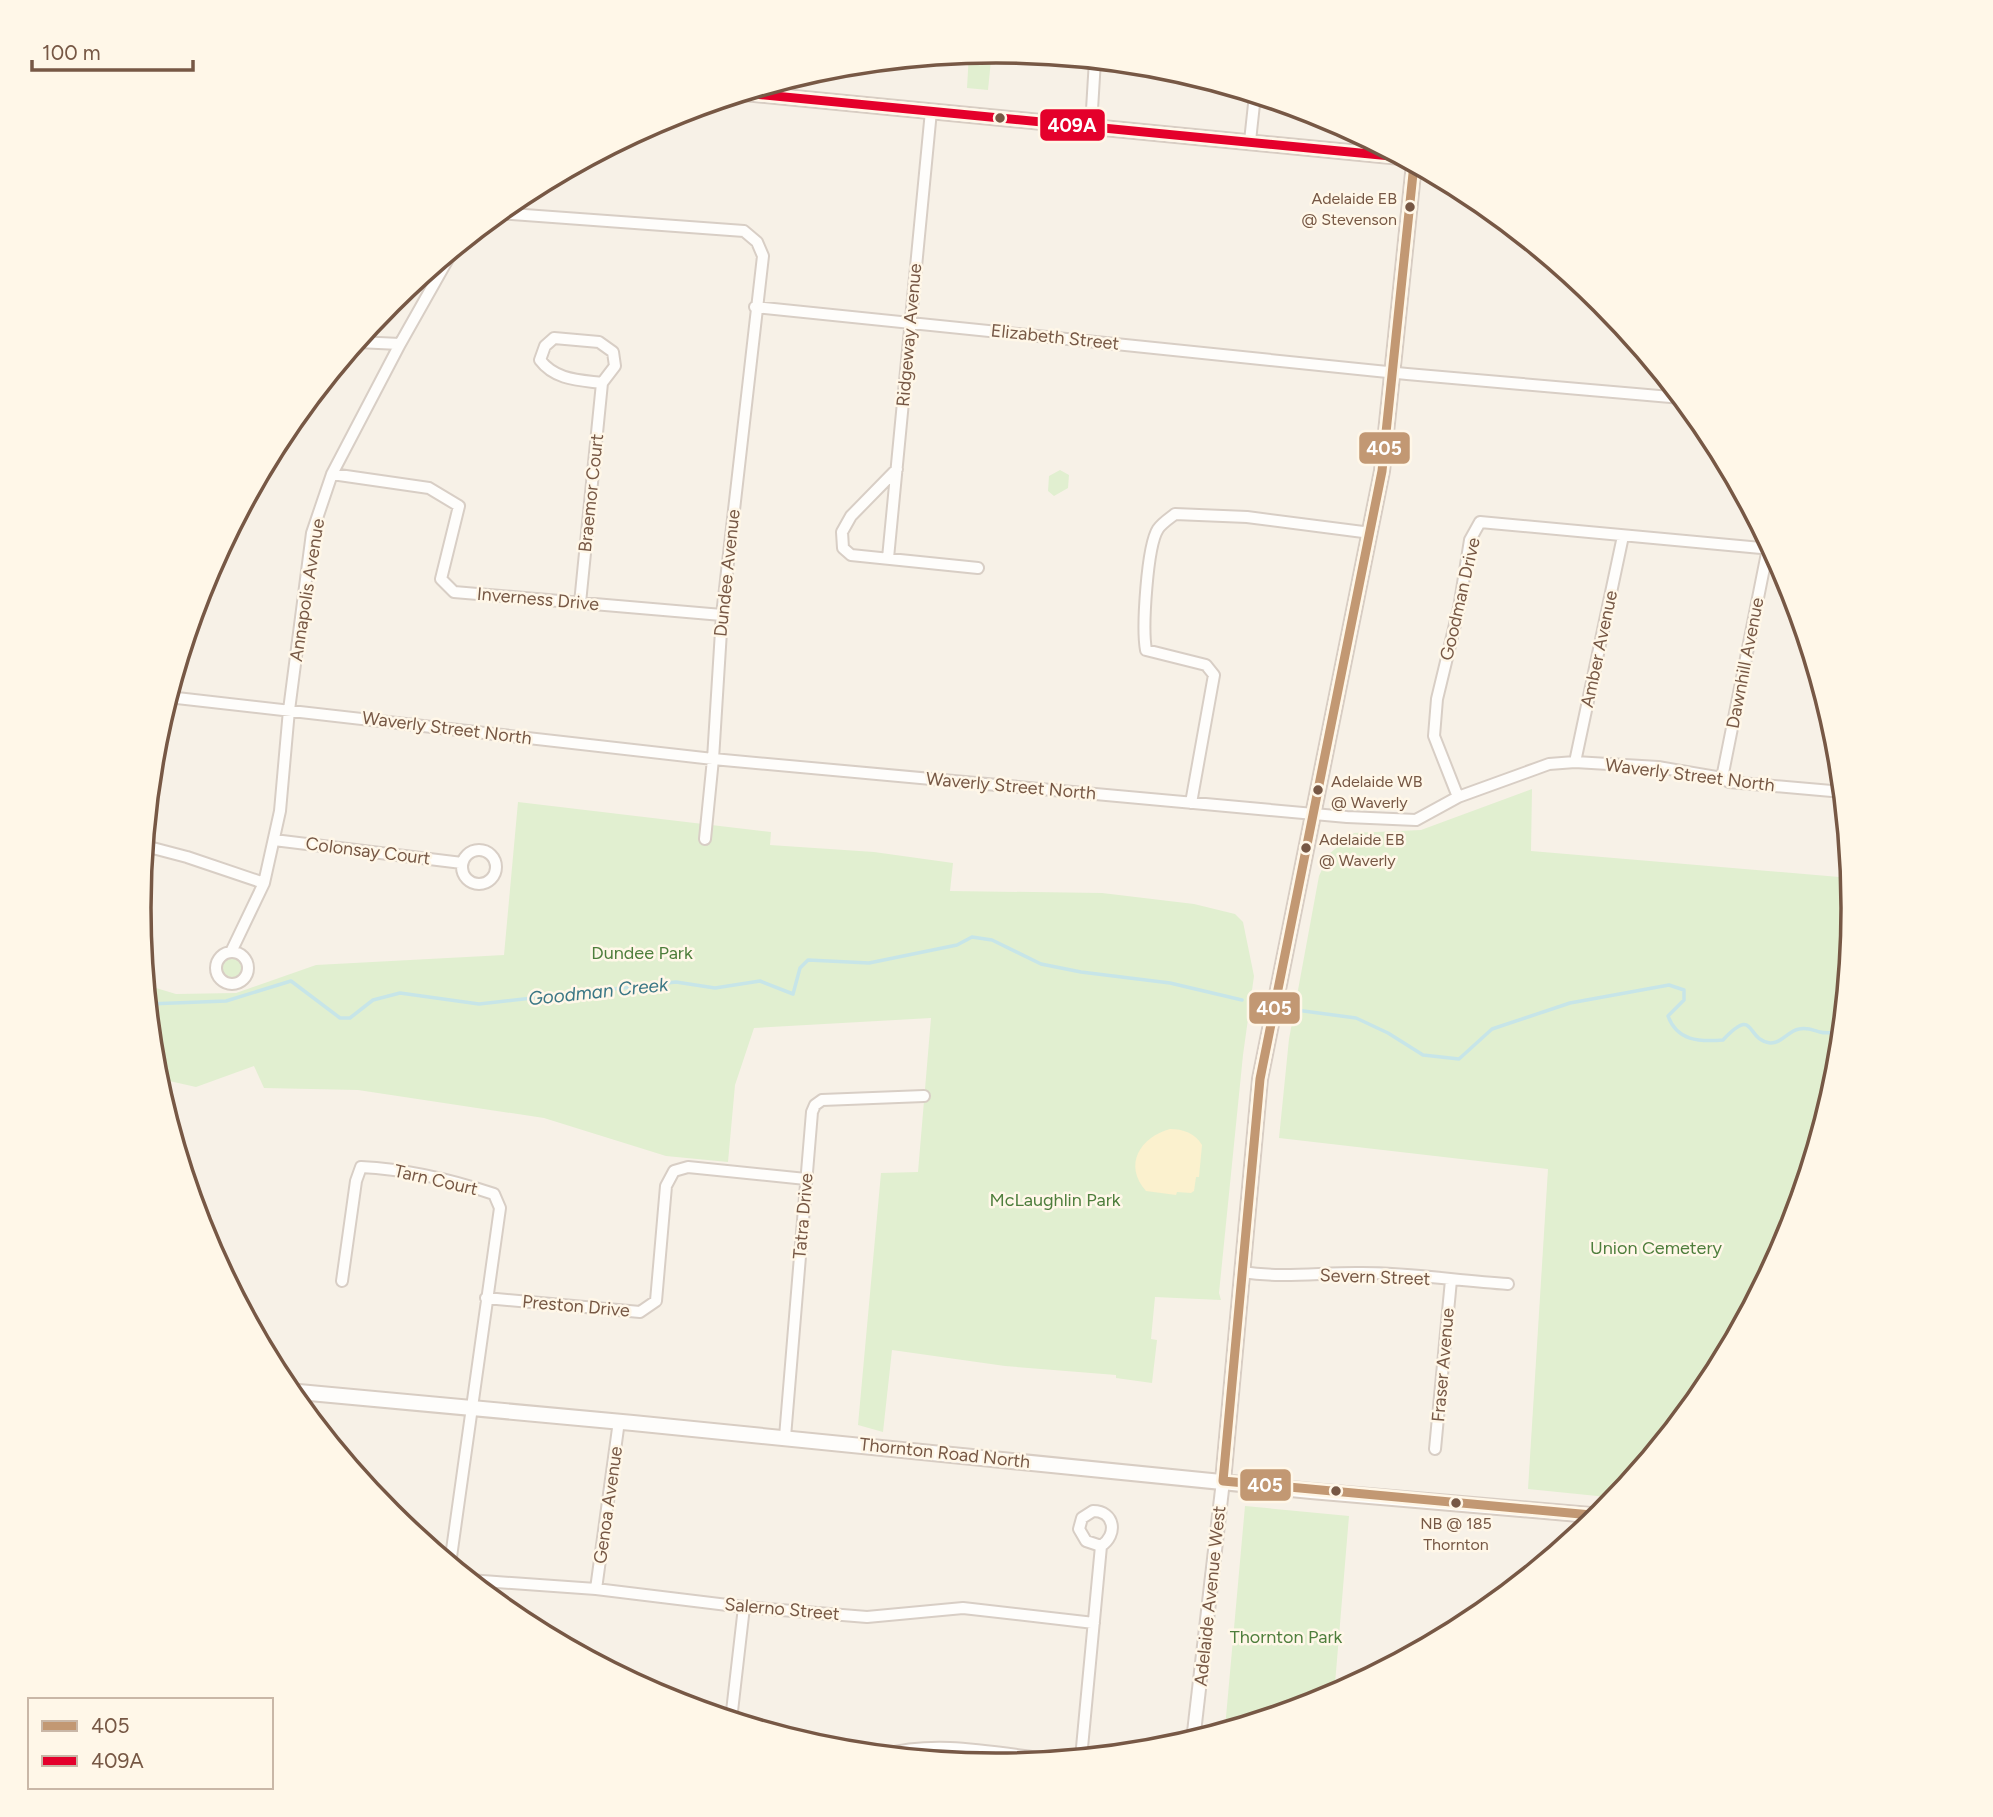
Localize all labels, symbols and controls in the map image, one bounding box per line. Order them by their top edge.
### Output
scale bar [32,28,192,72]
text: 100 m [42,40,101,65]
line badge: 409A [1039,108,1106,142]
unlabelled marker [993,111,1007,125]
text: 409A [1048,114,1097,137]
place label: Adelaide EB @ Stevenson [1301,189,1397,229]
marker: Adelaide EB @ Stevenson [1403,200,1417,214]
street label: Ridgeway Avenue [892,262,926,408]
street label: Elizabeth Street [990,319,1120,355]
line badge: 405 [1358,431,1411,465]
street label: Braemor Court [574,433,608,553]
text: 405 [1366,437,1402,460]
street label: Dundee Avenue [709,508,745,638]
street label: Annapolis Avenue [285,517,329,663]
street label: Goodman Drive [1435,535,1485,663]
street label: Inverness Drive [476,583,600,615]
street label: Amber Avenue [1576,588,1622,710]
street label: Dawnhill Avenue [1722,595,1769,730]
street label: Waverly Street North [361,707,533,749]
street label: Waverly Street North [1604,754,1776,796]
street label: Waverly Street North [925,768,1097,804]
place label: Adelaide WB @ Waverly [1331,772,1423,812]
marker: Adelaide WB @ Waverly [1311,783,1325,797]
place label: Adelaide EB @ Waverly [1319,830,1405,870]
street label: Colonsay Court [304,832,432,870]
marker: Adelaide EB @ Waverly [1299,841,1313,855]
park label: Dundee Park [591,942,693,964]
water label: Goodman Creek [527,973,670,1010]
line badge: 405 [1248,991,1301,1025]
text: 405 [1256,997,1292,1020]
street label: Tarn Court [392,1160,480,1200]
street label: Tatra Drive [788,1172,818,1260]
park label: McLaughlin Park [989,1189,1121,1211]
park label: Union Cemetery [1590,1237,1723,1259]
street label: Severn Street [1319,1264,1431,1290]
street label: Preston Drive [521,1290,631,1322]
street label: Fraser Avenue [1427,1307,1459,1423]
street label: Thornton Road North [859,1433,1031,1473]
street label: Genoa Avenue [589,1445,627,1565]
line badge: 405 [1239,1468,1292,1502]
text: 405 [1247,1474,1283,1497]
unlabelled marker [1329,1484,1343,1498]
marker: NB @ 185 Thornton [1449,1496,1463,1510]
street label: Adelaide Avenue West [1190,1504,1230,1687]
place label: NB @ 185 Thornton [1420,1514,1492,1554]
street label: Salerno Street [724,1593,841,1625]
park label: Thornton Park [1230,1626,1343,1648]
legend [28,1698,273,1789]
text: 405 [91,1713,130,1738]
text: 409A [91,1748,144,1773]

